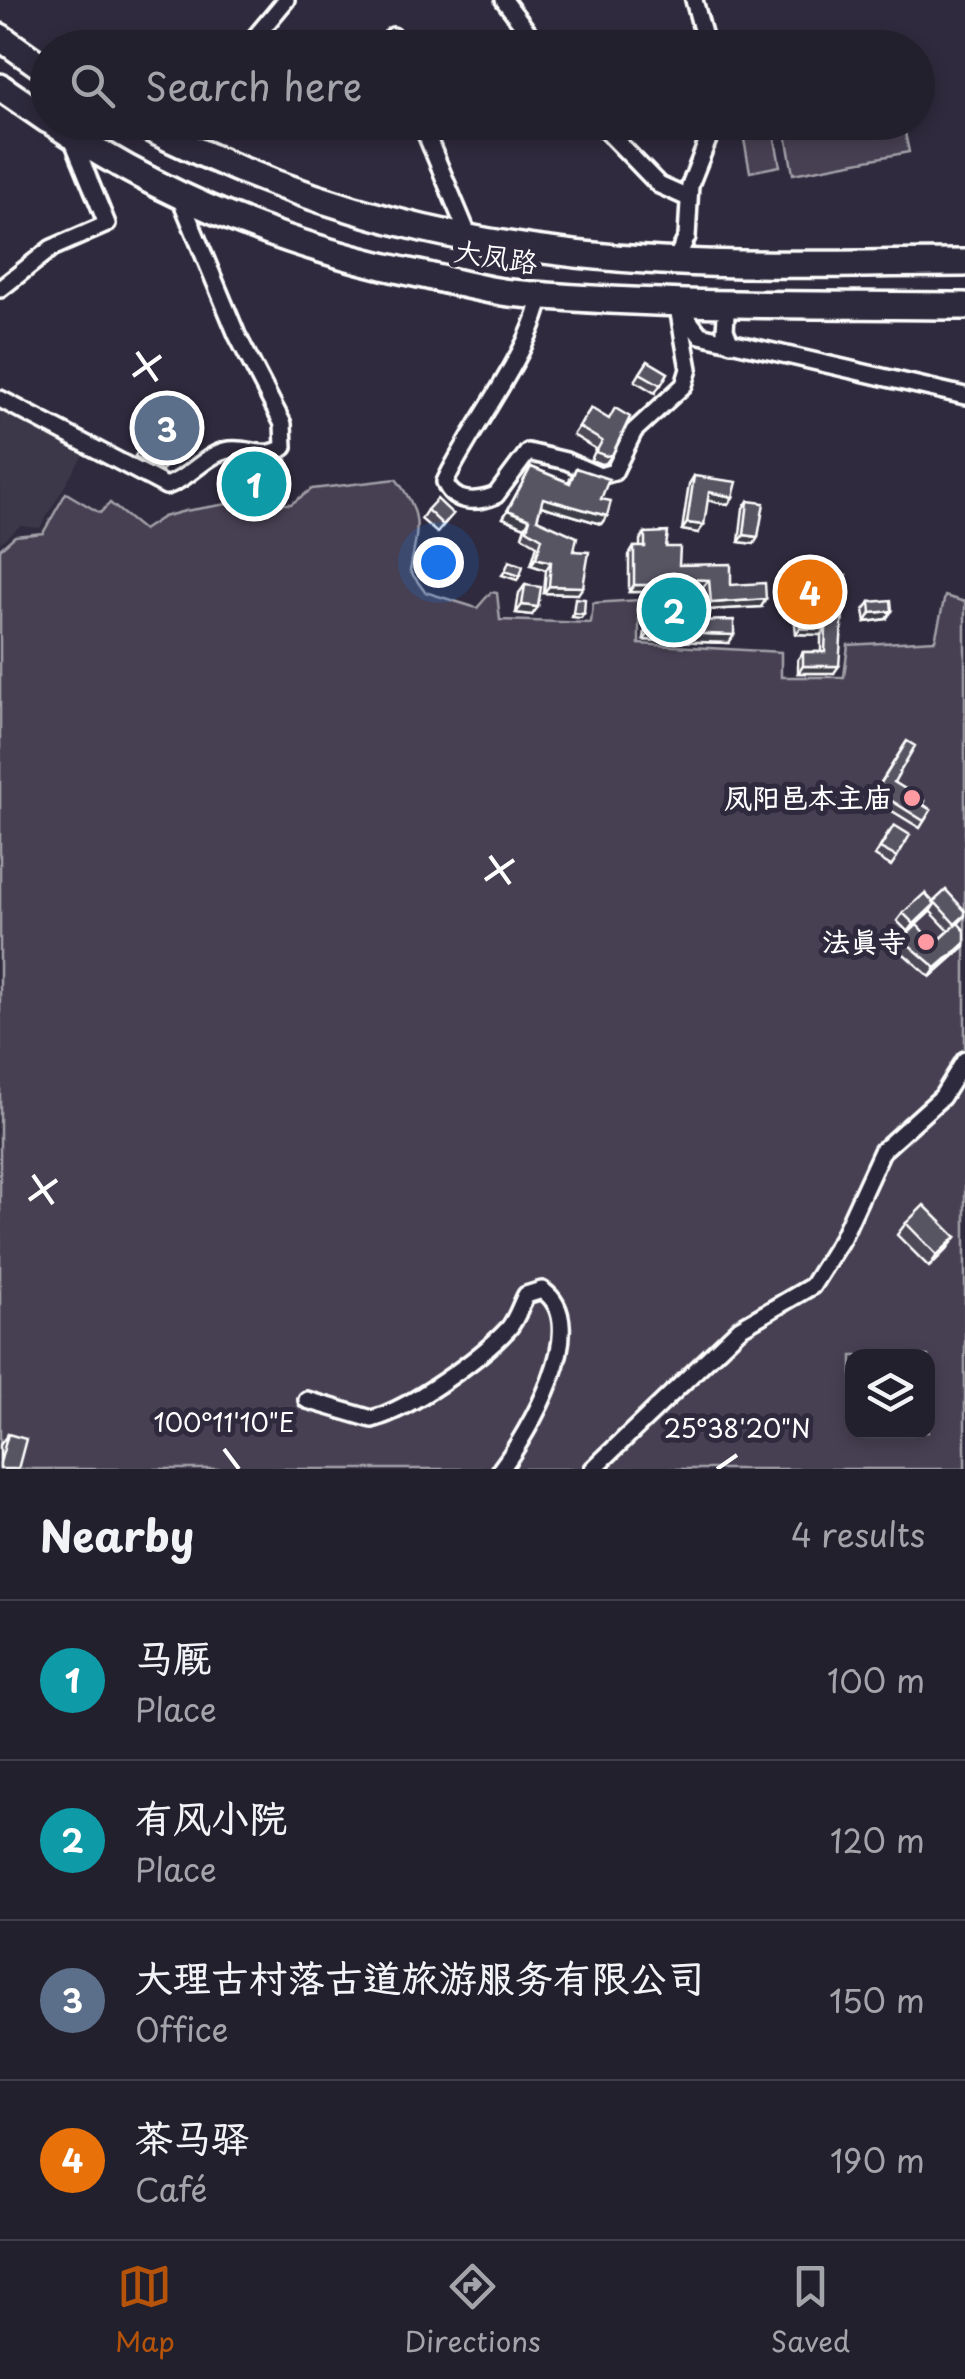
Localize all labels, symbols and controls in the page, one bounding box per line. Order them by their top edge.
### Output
search box [30,30,935,140]
text: Search here [145,57,362,114]
icon: search [65,58,120,113]
street label: 大凤路 [451,228,541,283]
pin: 3 [134,390,200,466]
pin: 1 [222,446,286,522]
your location [413,537,464,588]
pin: 4 [778,554,842,630]
pin: 2 [642,572,706,648]
place label: 凤阳邑本主庙 [724,775,892,818]
marker: 凤阳邑本主庙 [901,787,923,809]
place label: 法真寺 [822,919,906,962]
marker: 法真寺 [915,931,937,953]
map controls [845,1349,935,1439]
button: layers [845,1349,935,1439]
text: 100°11'10"E [154,1403,294,1441]
text: 25°38'20"N [663,1409,811,1447]
text: Nearby [40,1503,194,1566]
text: 4 results [791,1510,925,1558]
text: 马厩 [135,1628,211,1685]
text: 1 [65,1656,80,1704]
text: 100 m [827,1656,925,1704]
text: Place [135,1685,217,1733]
text: 有风小院 [135,1788,287,1845]
text: 2 [61,1816,84,1864]
text: 120 m [830,1816,925,1864]
text: Place [135,1845,217,1893]
text: 大理古村落古道旅游服务有限公司 [135,1948,705,2005]
text: 3 [62,1976,83,2024]
text: 150 m [829,1976,925,2024]
text: Office [135,2005,229,2053]
text: 茶马驿 [135,2108,249,2165]
text: 4 [62,2136,83,2184]
text: 190 m [830,2136,925,2184]
text: Café [135,2165,207,2213]
tab: Map [115,2259,175,2362]
tab: Directions [405,2259,541,2362]
tab: Saved [771,2259,850,2362]

